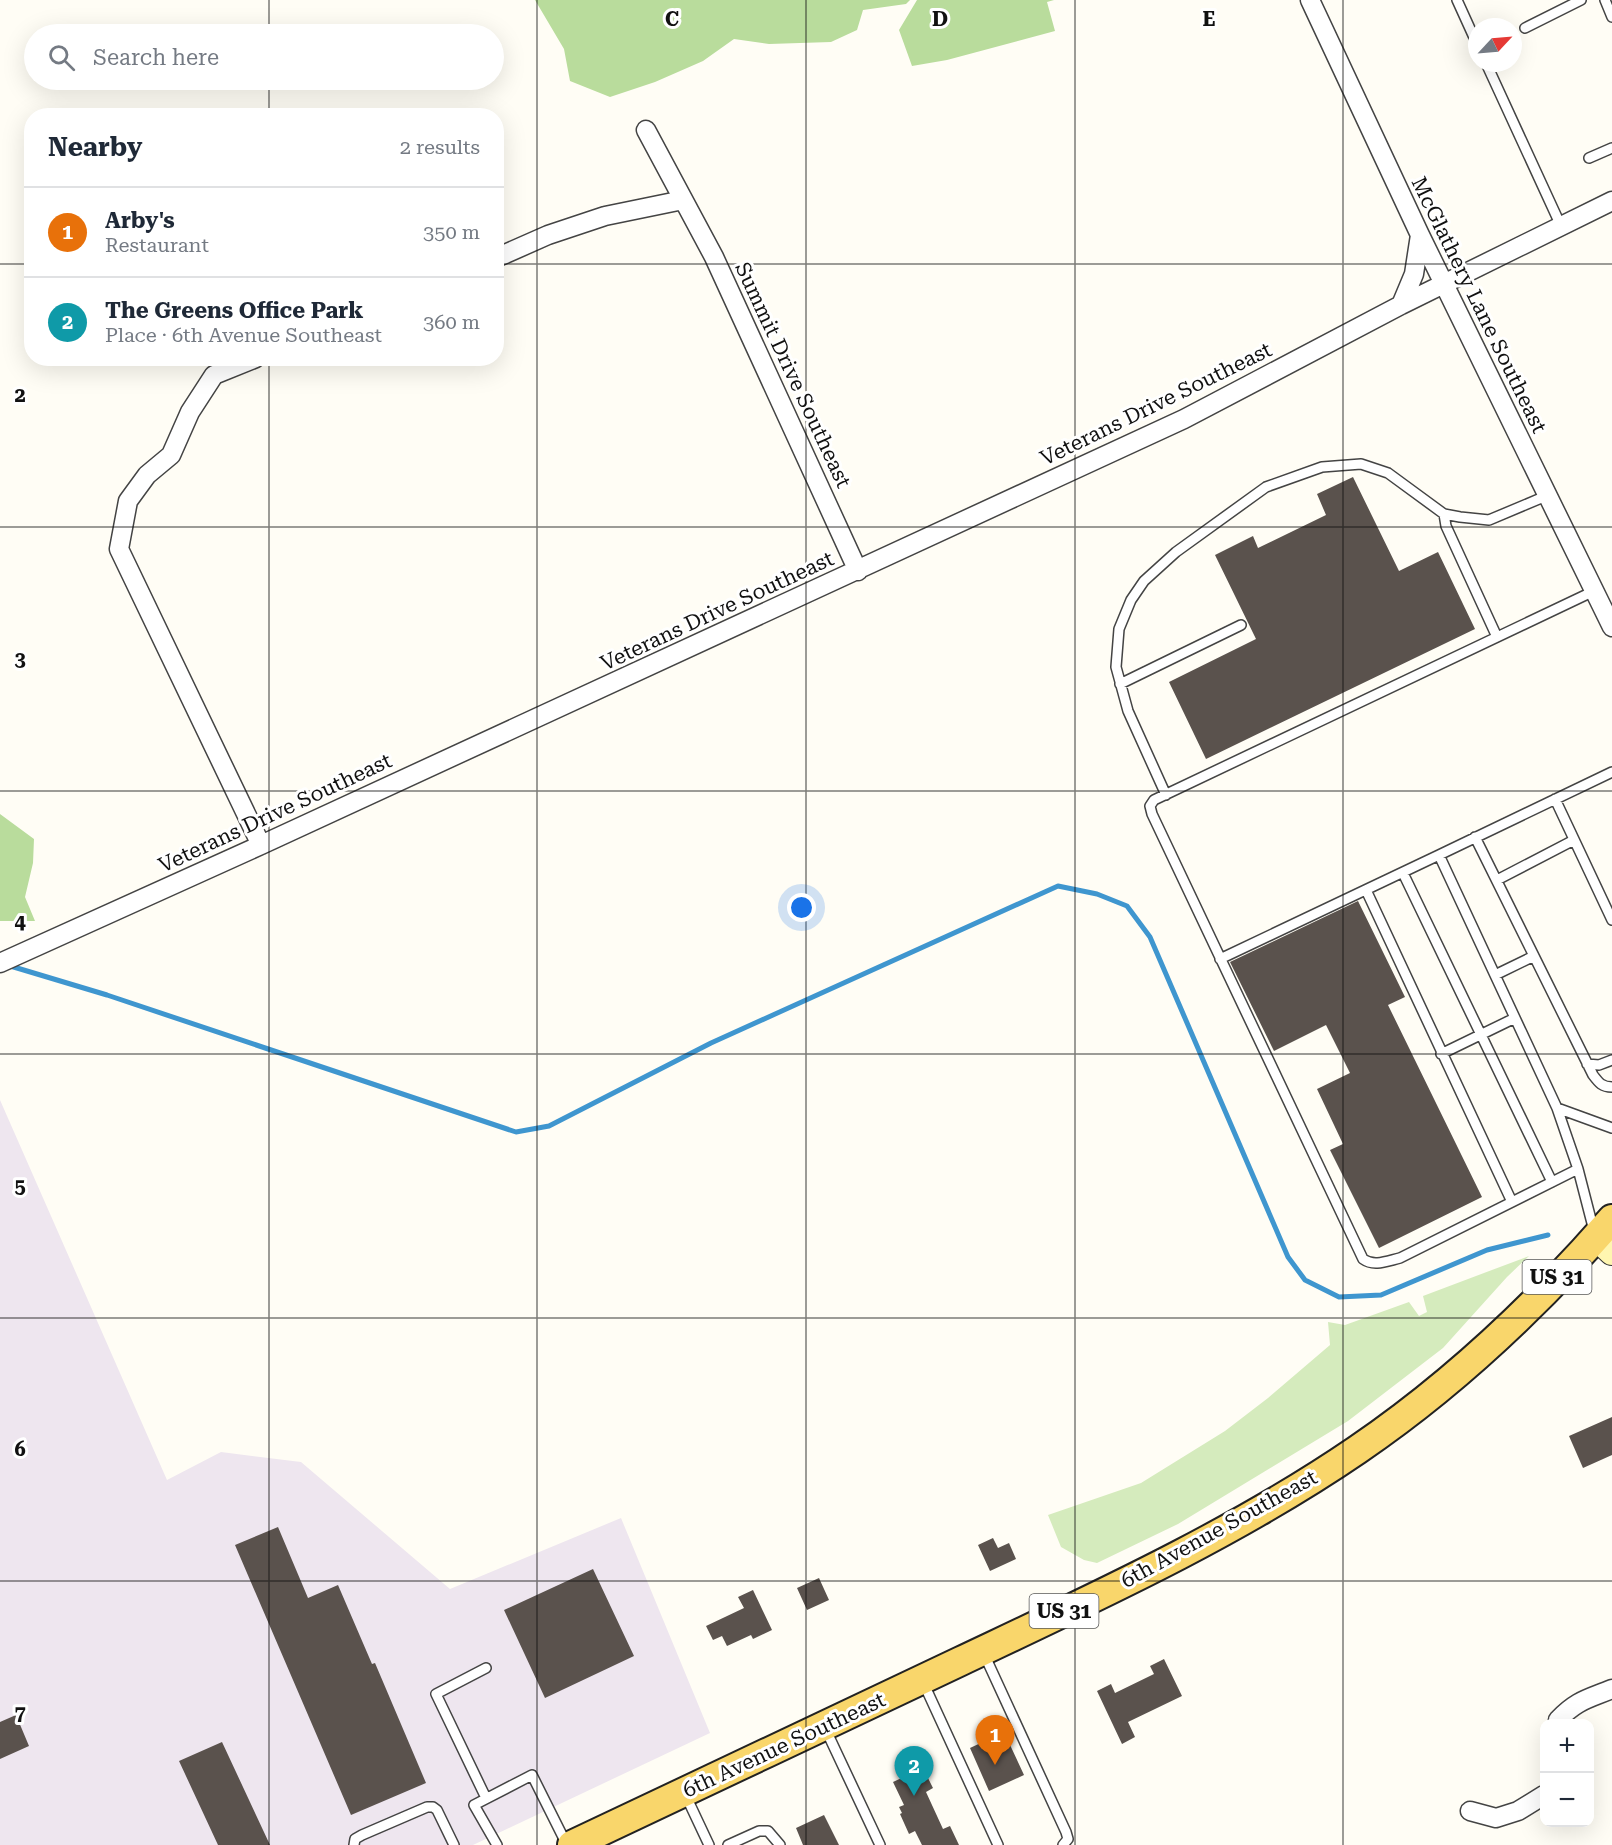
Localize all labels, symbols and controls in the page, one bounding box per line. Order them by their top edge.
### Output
text: C [665,7,679,31]
text: D [932,7,948,31]
text: E [1203,7,1216,31]
north arrow [1468,18,1522,72]
search box [24,24,504,90]
icon: search [45,41,78,74]
text: Search here [93,45,219,70]
text: Nearby [48,132,142,162]
text: 2 results [400,135,480,159]
street label: McGlathery Lane Southeast [1406,173,1552,437]
text: Arby's [105,208,175,233]
text: 1 [62,220,73,244]
text: 350 m [423,220,480,244]
text: Restaurant [105,233,209,257]
street label: Summit Drive Southeast [730,259,856,492]
text: The Greens Office Park [105,298,363,323]
text: 2 [62,310,73,334]
text: 360 m [423,310,480,334]
text: Place · 6th Avenue Southeast [105,323,382,347]
street label: Veterans Drive Southeast [1036,337,1276,471]
text: 2 [14,383,26,407]
street label: Veterans Drive Southeast [597,546,837,676]
text: 3 [14,647,26,671]
street label: Veterans Drive Southeast [155,748,395,878]
your location [787,893,816,922]
text: 4 [14,910,26,934]
text: 5 [14,1174,26,1198]
road number: US 31 [1522,1260,1592,1294]
text: 6 [14,1437,26,1461]
street label: 6th Avenue Southeast [1117,1465,1321,1593]
road number: US 31 [1030,1594,1098,1628]
street label: 6th Avenue Southeast [679,1687,889,1802]
text: 7 [14,1701,26,1725]
pin: 1 [976,1716,1014,1765]
map controls [1540,1719,1594,1827]
button: + [1540,1719,1594,1773]
pin: 2 [894,1746,934,1796]
button: − [1540,1773,1594,1827]

